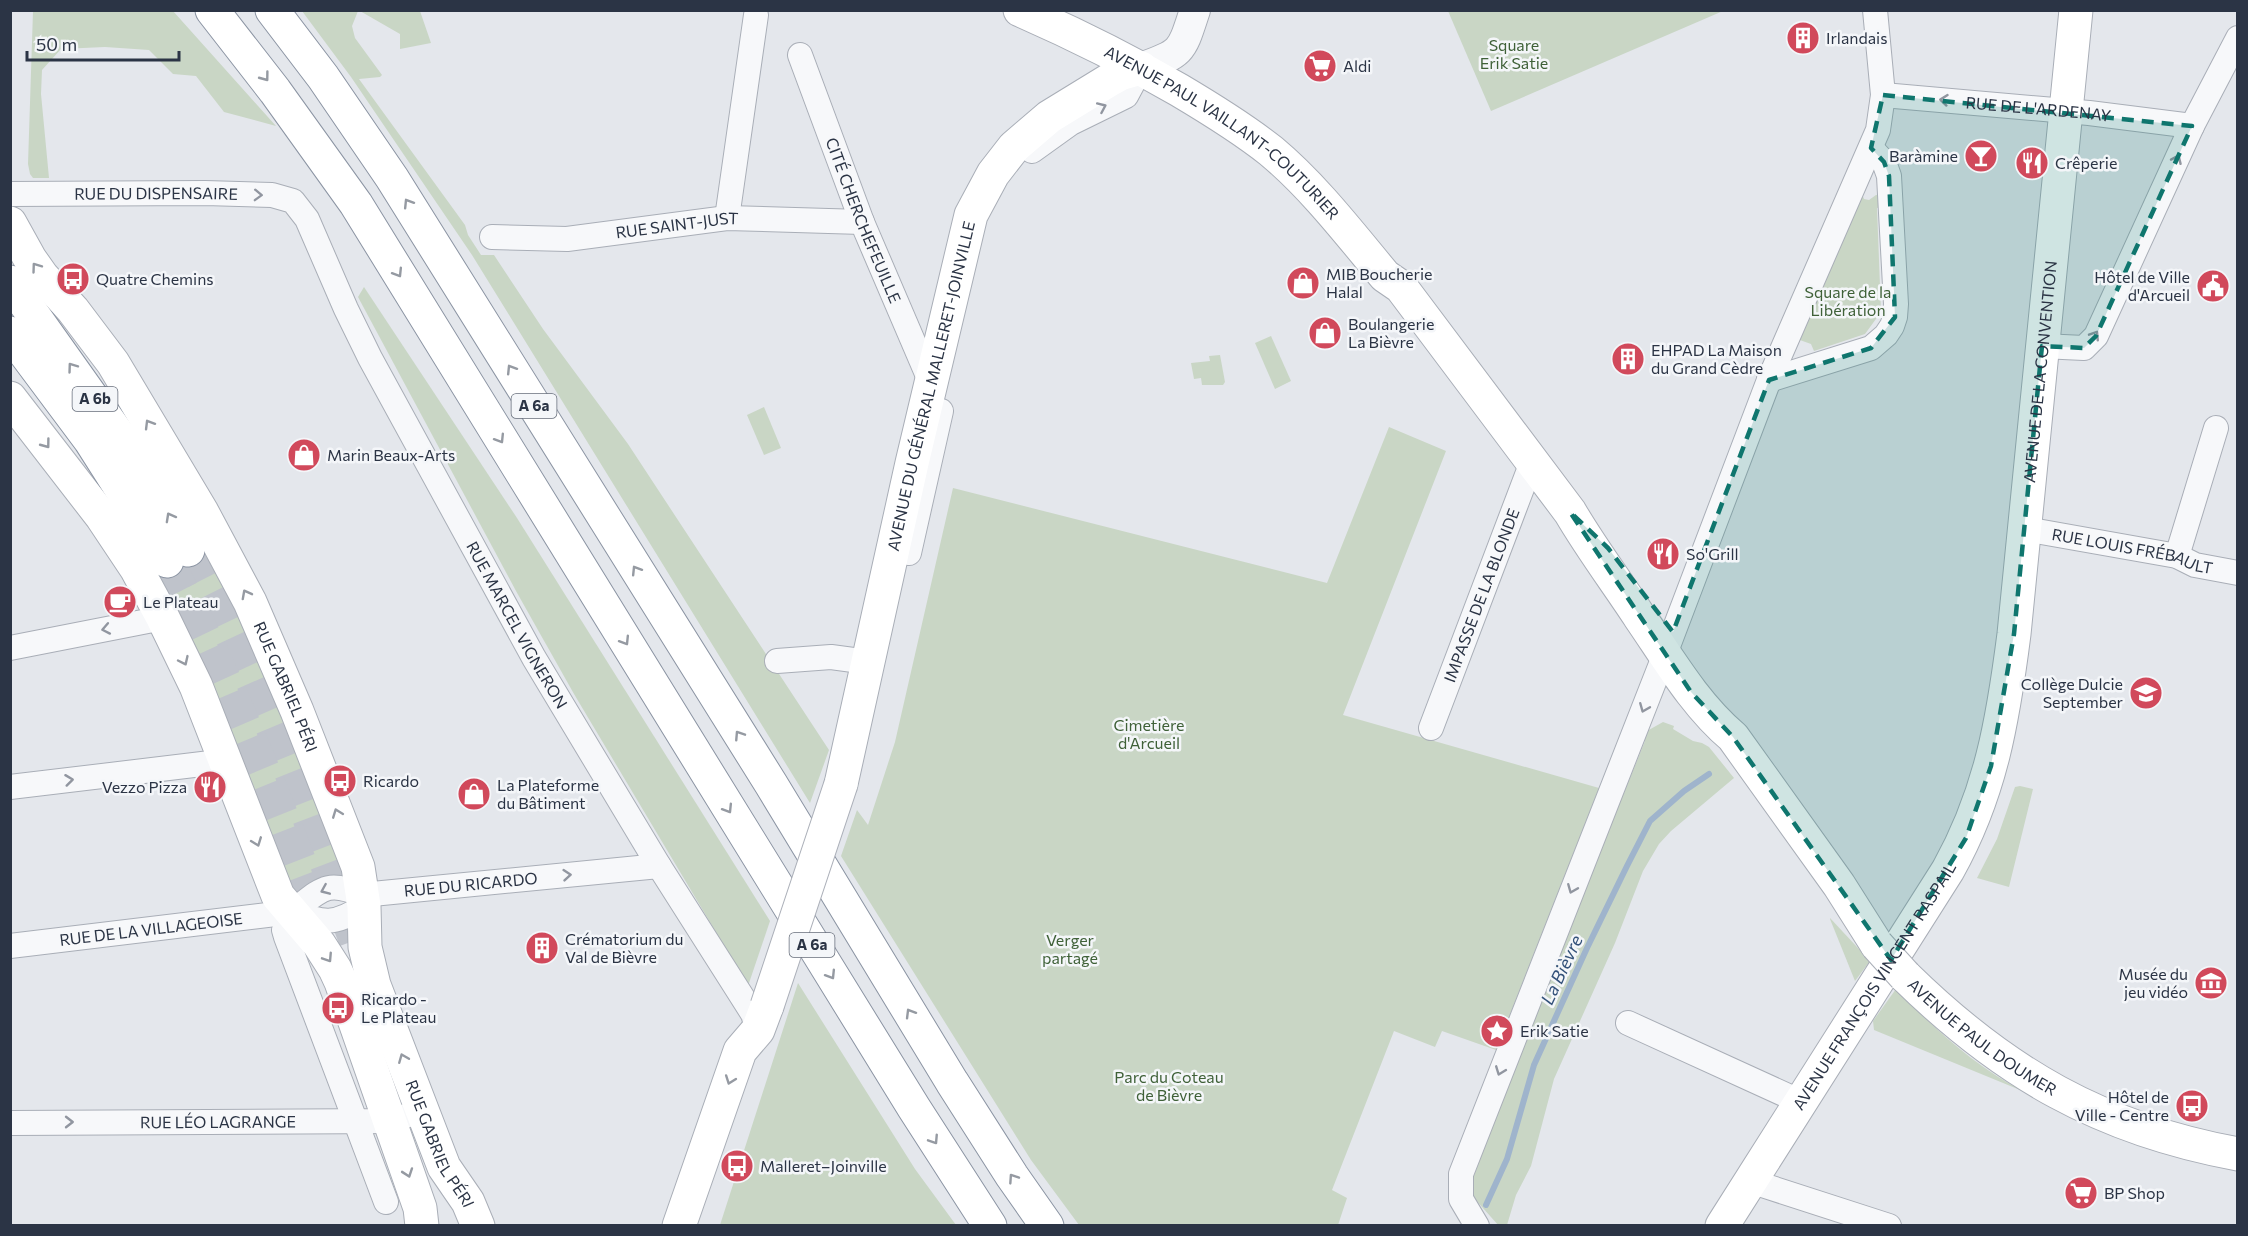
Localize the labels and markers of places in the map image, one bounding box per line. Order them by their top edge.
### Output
building icon: Irlandais [1785,20,1821,56]
place label: Irlandais [1826,28,1887,47]
supermarket icon: Aldi [1302,48,1338,84]
place label: Aldi [1343,56,1371,75]
bar icon: Baràmine [1963,138,1999,174]
restaurant icon: Crêperie [2014,145,2050,181]
place label: Baràmine [1889,146,1958,165]
place label: Crêperie [2055,153,2117,172]
bus stop icon: Quatre Chemins [55,261,91,297]
place label: MIB Boucherie Halal [1326,264,1432,301]
shop icon: MIB Boucherie Halal [1285,265,1321,301]
place label: Hôtel de Ville d'Arcueil [2094,267,2190,304]
public building icon: Hôtel de Ville d'Arcueil [2195,268,2231,304]
place label: Quatre Chemins [96,269,214,288]
place label: Boulangerie La Bièvre [1348,314,1434,351]
shop icon: Boulangerie La Bièvre [1307,315,1343,351]
place label: EHPAD La Maison du Grand Cèdre [1651,340,1782,377]
building icon: EHPAD La Maison du Grand Cèdre [1610,341,1646,377]
shop icon: Marin Beaux-Arts [286,437,322,473]
place label: Marin Beaux-Arts [327,445,455,464]
restaurant icon: So'Grill [1645,536,1681,572]
place label: So'Grill [1686,544,1739,563]
cafe icon: Le Plateau [102,584,138,620]
place label: Le Plateau [143,592,218,611]
place label: Collège Dulcie September [2021,674,2124,711]
school or university icon: Collège Dulcie September [2128,675,2164,711]
bus stop icon: Ricardo [322,763,358,799]
restaurant icon: Vezzo Pizza [192,769,228,805]
place label: Ricardo [363,771,419,790]
place label: La Plateforme du Bâtiment [497,775,599,812]
shop icon: La Plateforme du Bâtiment [456,776,492,812]
place label: Vezzo Pizza [102,777,187,796]
place label: Crématorium du Val de Bièvre [565,929,684,966]
building icon: Crématorium du Val de Bièvre [524,930,560,966]
place label: Musée du jeu vidéo [2118,964,2188,1001]
museum icon: Musée du jeu vidéo [2193,965,2229,1001]
place label: Ricardo - Le Plateau [361,989,436,1026]
bus stop icon: Ricardo - Le Plateau [320,990,356,1026]
place icon: Erik Satie [1479,1013,1515,1049]
place label: Erik Satie [1520,1021,1589,1040]
place label: Hôtel de Ville - Centre [2075,1087,2169,1124]
bus stop icon: Hôtel de Ville - Centre [2174,1088,2210,1124]
bus stop icon: Malleret–Joinville [719,1148,755,1184]
place label: Malleret–Joinville [760,1156,887,1175]
supermarket icon: BP Shop [2063,1175,2099,1211]
place label: BP Shop [2104,1183,2165,1202]

